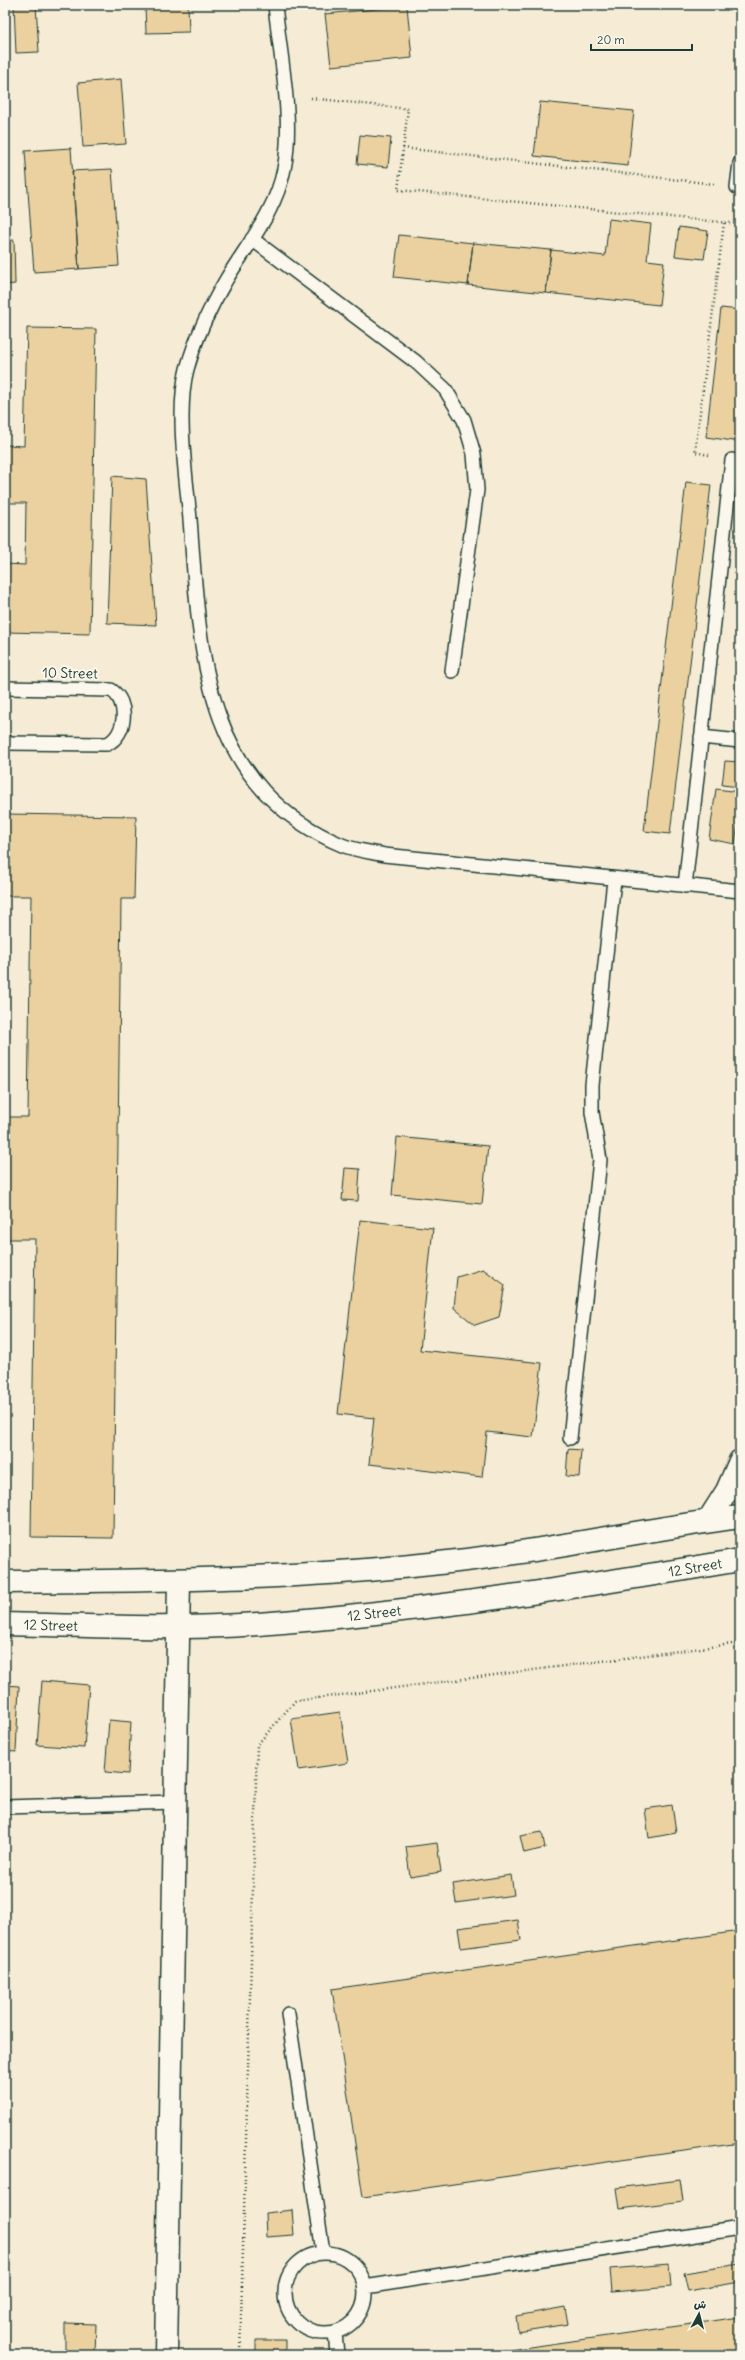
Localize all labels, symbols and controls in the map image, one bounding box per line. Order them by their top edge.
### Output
scale bar [591,26,692,52]
text: 20 m [597,32,625,47]
street label: 10 Street [42,664,98,682]
street label: 12 Street [667,1554,724,1581]
street label: 12 Street [347,1601,403,1625]
street label: 12 Street [24,1615,78,1635]
north arrow [679,2294,719,2334]
text: ش [693,2296,707,2312]

